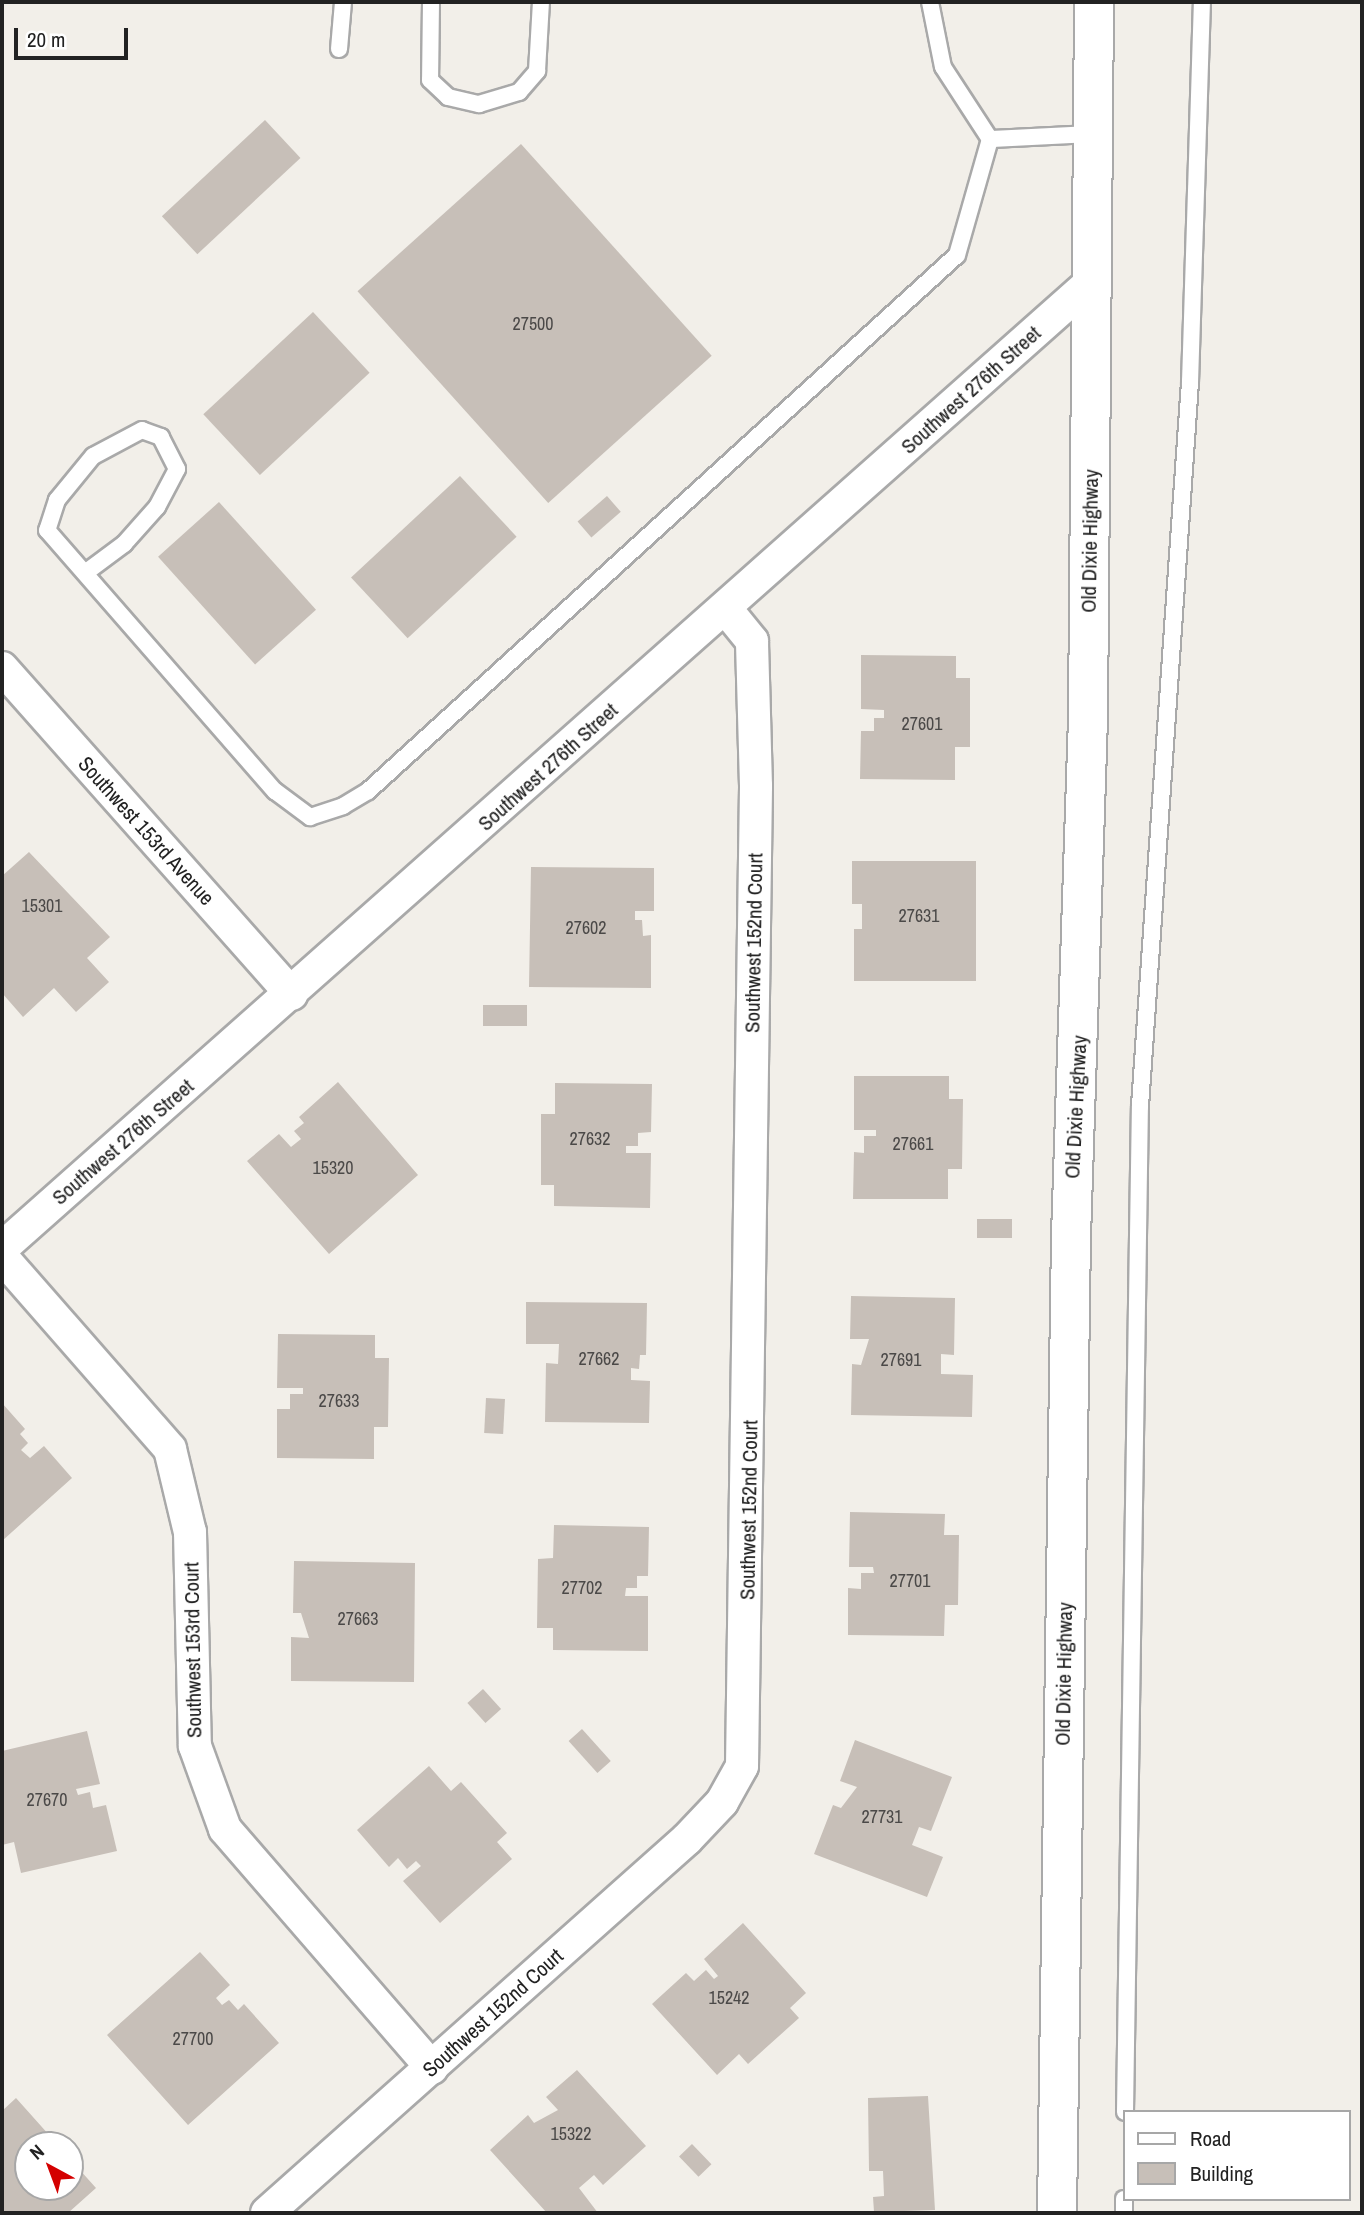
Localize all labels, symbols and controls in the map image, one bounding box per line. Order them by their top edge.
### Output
scale bar [18,14,131,58]
text: 20 m [27,25,65,54]
house number: 27500 [512,313,554,335]
street label: Southwest 276th Street [896,321,1046,459]
street label: Old Dixie Highway [1076,469,1104,613]
street label: Southwest 276th Street [473,698,623,836]
house number: 27601 [901,713,943,735]
street label: Southwest 153rd Avenue [72,751,220,911]
street label: Southwest 152nd Court [740,853,768,1033]
house number: 15301 [21,895,63,917]
house number: 27631 [898,905,940,927]
house number: 27602 [565,917,607,939]
street label: Old Dixie Highway [1060,1035,1092,1179]
street label: Southwest 276th Street [47,1074,199,1210]
house number: 27632 [569,1128,611,1150]
house number: 27661 [892,1133,934,1155]
house number: 15320 [312,1157,354,1179]
house number: 27662 [578,1348,620,1370]
house number: 27691 [880,1349,922,1371]
house number: 27633 [318,1390,360,1412]
street label: Southwest 152nd Court [735,1420,763,1600]
street label: Southwest 153rd Court [179,1562,207,1738]
house number: 27701 [889,1570,931,1592]
house number: 27702 [561,1577,603,1599]
street label: Old Dixie Highway [1050,1602,1078,1746]
house number: 27663 [337,1608,379,1630]
house number: 27670 [26,1789,68,1811]
house number: 27731 [861,1806,903,1828]
street label: Southwest 152nd Court [418,1943,568,2083]
house number: 15242 [708,1987,750,2009]
house number: 27700 [172,2028,214,2050]
legend [1122,2110,1350,2201]
house number: 15322 [550,2123,592,2145]
text: Road [1190,2124,1231,2153]
north arrow [14,2131,84,2201]
text: N [24,2138,49,2165]
text: Building [1190,2159,1253,2188]

